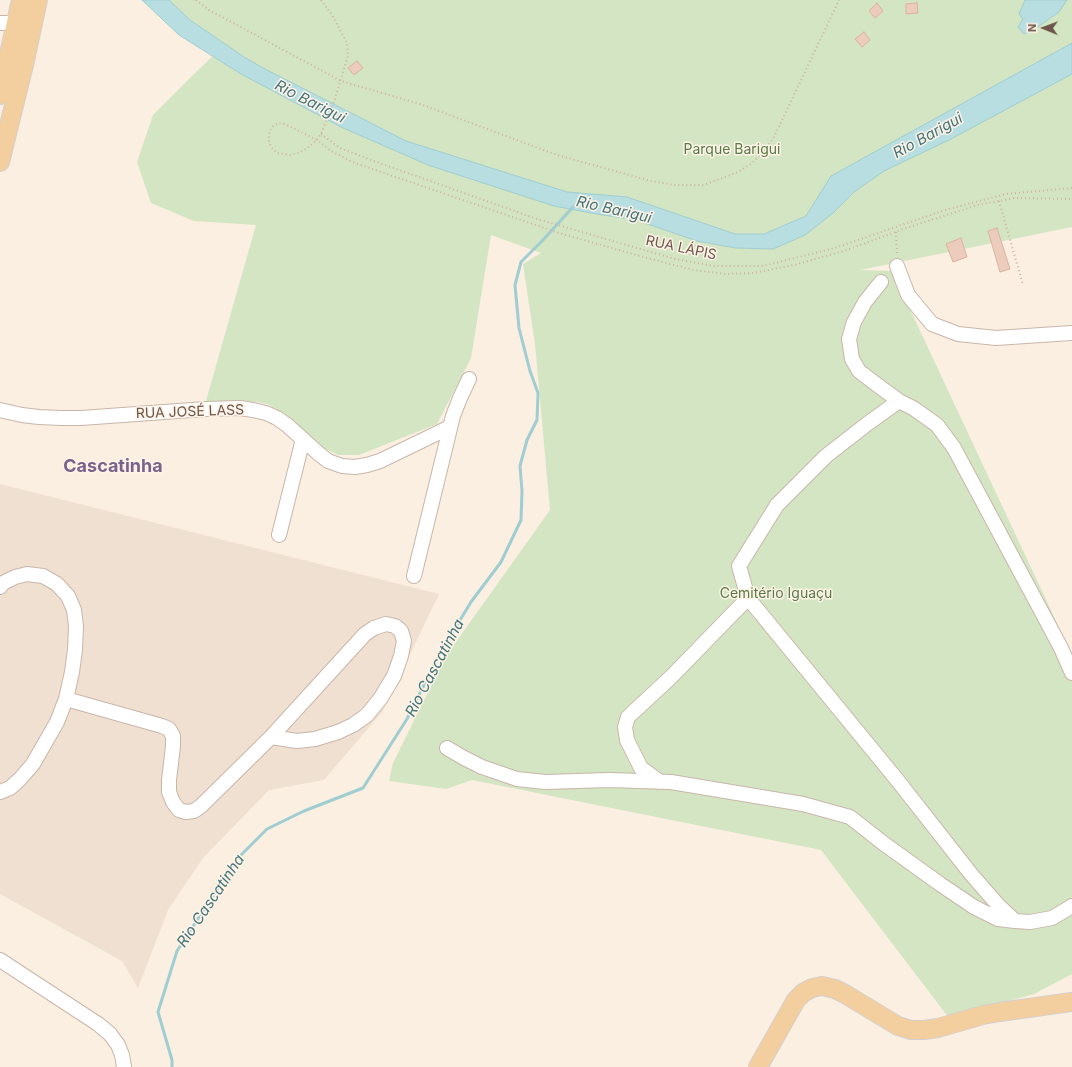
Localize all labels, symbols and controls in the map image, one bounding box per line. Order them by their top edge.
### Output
north arrow [1024,8,1064,48]
text: N [1025,23,1039,32]
water label: Rio Barigui [272,77,348,127]
water label: Rio Barigui [890,110,966,162]
park label: Parque Barigui [684,142,780,158]
water label: Rio Barigui [575,193,653,227]
street label: RUA LÁPIS [644,232,718,264]
street label: RUA JOSÉ LASS [136,402,244,422]
district label: Cascatinha [63,456,163,478]
park label: Cemitério Iguaçu [720,586,832,602]
water label: Rio Cascatinha [402,616,468,720]
water label: Rio Cascatinha [173,851,249,951]

